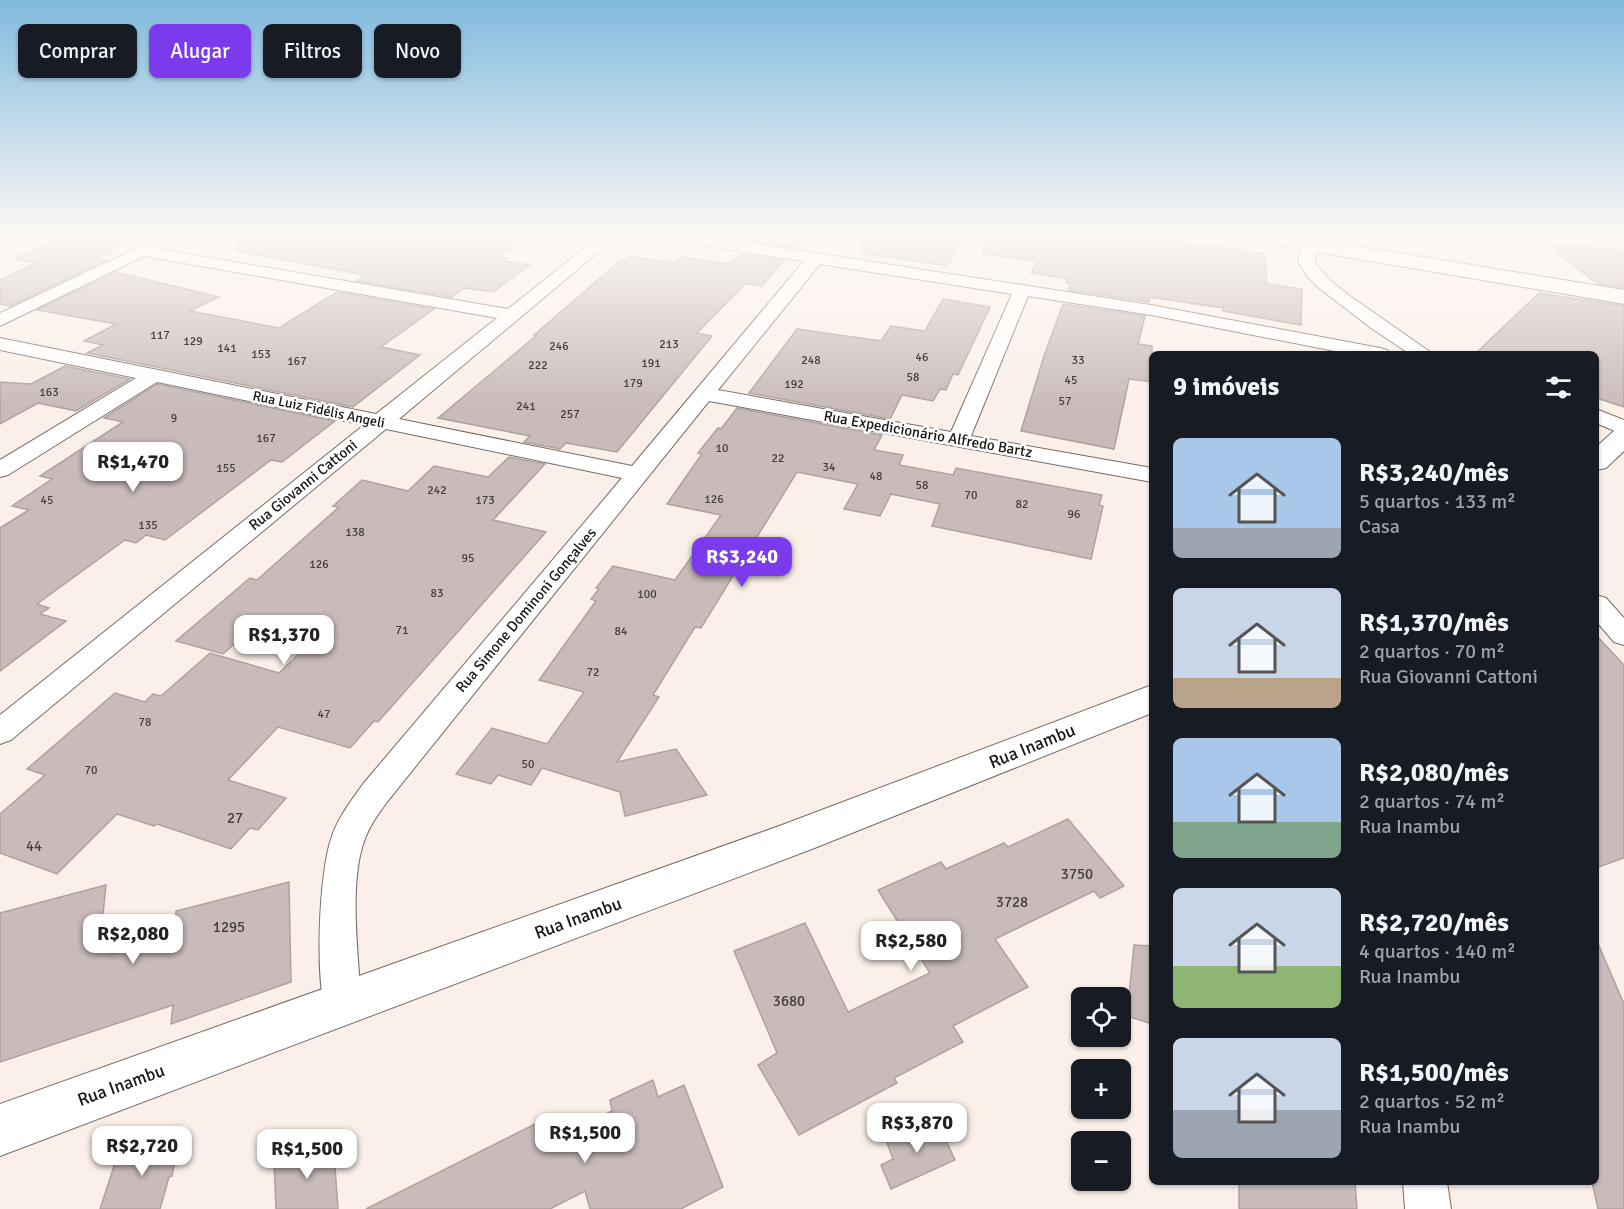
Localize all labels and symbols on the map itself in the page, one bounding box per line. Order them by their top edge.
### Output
house number: 117 [150,328,170,343]
house number: 129 [183,334,203,349]
house number: 213 [659,337,679,352]
house number: 246 [549,339,569,354]
house number: 141 [217,341,237,356]
house number: 153 [251,347,271,362]
house number: 46 [916,350,928,365]
house number: 248 [801,353,821,368]
house number: 33 [1072,353,1084,368]
house number: 167 [287,354,307,369]
house number: 191 [641,356,661,371]
house number: 222 [528,358,548,373]
house number: 58 [907,370,919,385]
house number: 45 [1065,373,1077,388]
house number: 179 [623,376,643,391]
house number: 192 [784,377,804,392]
house number: 163 [39,385,59,400]
street label: Rua Luiz Fidélis Angeli [251,387,387,432]
house number: 57 [1059,394,1071,409]
house number: 241 [516,399,536,414]
house number: 257 [560,407,580,422]
street label: Rua Expedicionário Alfredo Bartz [822,407,1034,461]
house number: 9 [171,411,177,426]
house number: 167 [256,431,276,446]
street label: Rua Giovanni Cattoni [245,436,361,534]
house number: 10 [716,441,728,456]
pin: R$1,470 [78,442,188,493]
house number: 22 [772,451,784,466]
house number: 34 [823,460,836,475]
house number: 155 [216,461,236,476]
house number: 48 [870,469,882,484]
house number: 58 [916,478,928,493]
house number: 242 [427,483,447,498]
house number: 70 [965,488,977,503]
house number: 126 [704,492,724,507]
house number: 45 [41,493,53,508]
house number: 173 [475,493,495,508]
house number: 82 [1016,497,1028,512]
house number: 96 [1068,507,1080,522]
house number: 135 [138,518,158,533]
street label: Rua Simone Dominoni Gonçalves [452,524,600,696]
house number: 138 [345,525,365,540]
pin: R$3,240 [687,537,797,588]
house number: 95 [462,551,474,566]
house number: 126 [309,557,329,572]
house number: 83 [431,586,443,601]
house number: 100 [637,587,657,602]
pin: R$1,370 [229,615,339,666]
house number: 71 [396,623,408,638]
house number: 84 [615,624,628,639]
house number: 72 [587,665,599,680]
house number: 47 [318,707,330,722]
house number: 78 [139,715,151,730]
street label: Rua Inambu [986,719,1078,773]
house number: 50 [522,757,534,772]
house number: 70 [85,763,97,778]
house number: 27 [227,809,243,827]
house number: 44 [26,837,42,855]
house number: 3750 [1061,865,1093,883]
street label: Rua Inambu [531,892,625,944]
house number: 3728 [996,893,1028,911]
pin: R$2,080 [78,914,188,965]
house number: 1295 [213,918,245,936]
pin: R$2,580 [856,921,966,972]
house number: 3680 [773,992,805,1010]
street label: Rua Inambu [74,1059,168,1111]
pin: R$3,870 [862,1103,972,1154]
pin: R$1,500 [530,1113,640,1164]
pin: R$2,720 [87,1126,197,1177]
pin: R$1,500 [252,1129,362,1180]

